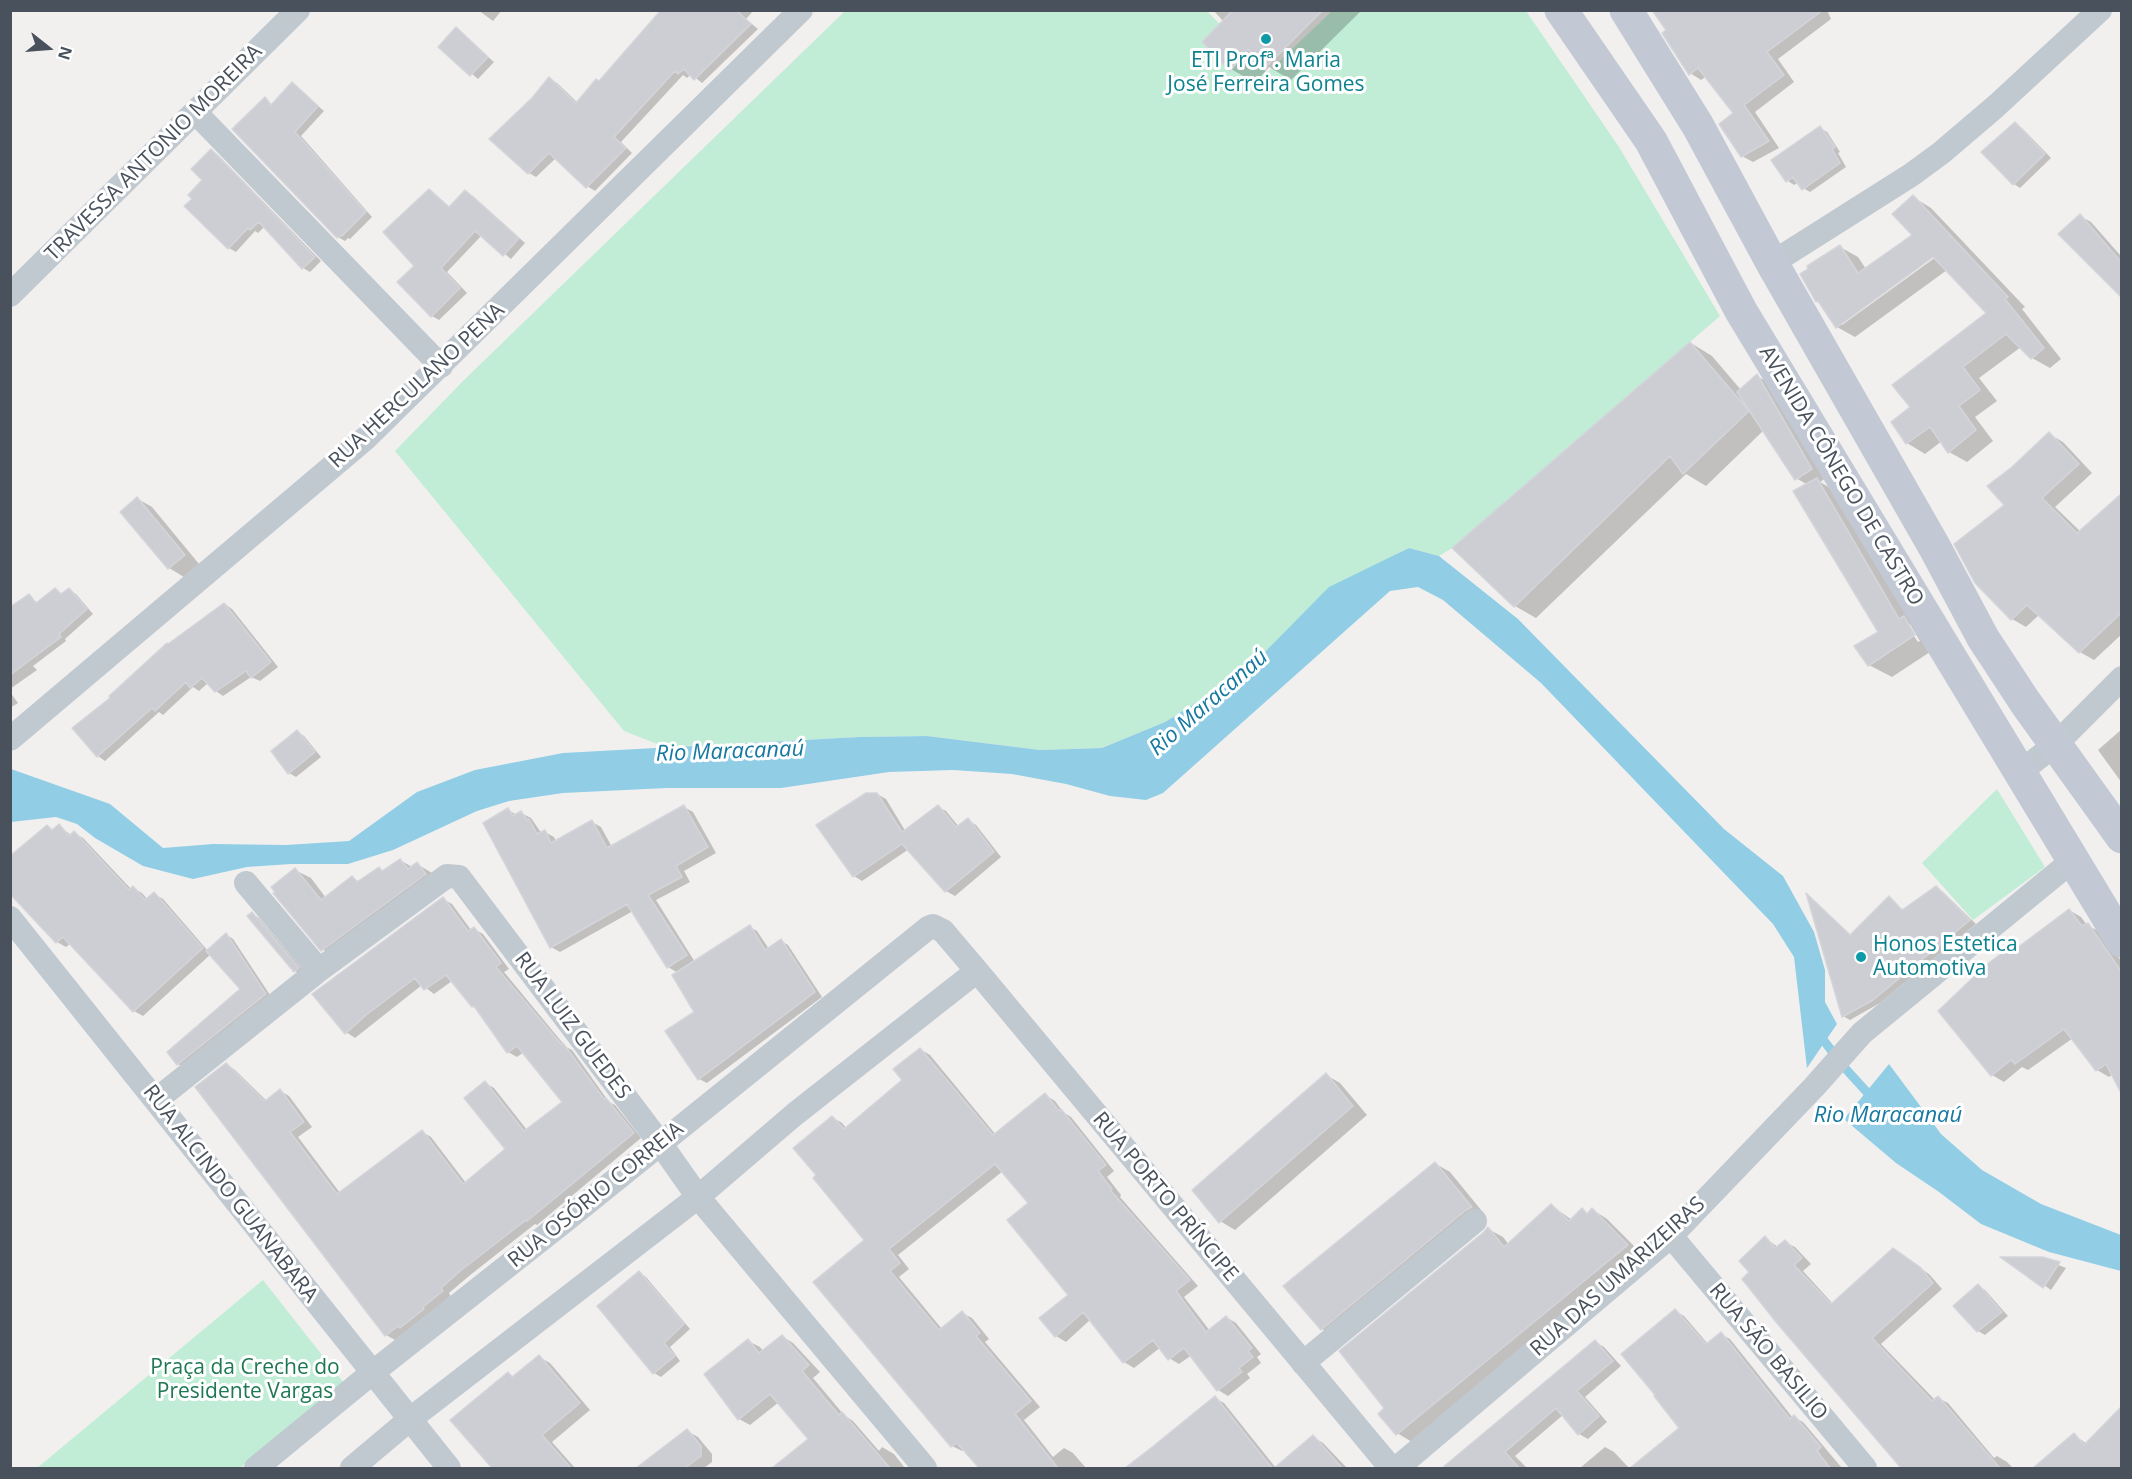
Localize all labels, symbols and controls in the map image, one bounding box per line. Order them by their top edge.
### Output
north arrow [18,18,78,78]
marker: ETI Profª. Maria José Ferreira Gomes [1259,32,1273,46]
street label: TRAVESSA ANTONIO MOREIRA [40,39,268,267]
place label: ETI Profª. Maria José Ferreira Gomes [1167,48,1365,98]
street label: RUA HERCULANO PENA [324,298,510,474]
street label: AVENIDA CÔNEGO DE CASTRO [1753,342,1929,610]
water label: Rio Maracanaú [1144,644,1274,762]
water label: Rio Maracanaú [655,736,805,768]
place label: Honos Estetica Automotiva [1873,932,2018,982]
street label: RUA LUIZ GUEDES [509,948,635,1104]
marker: Honos Estetica Automotiva [1854,950,1868,964]
street label: RUA ALCINDO GUANABARA [137,1080,323,1308]
water label: Rio Maracanaú [1814,1103,1962,1129]
street label: RUA PORTO PRÍNCIPE [1087,1107,1243,1287]
street label: RUA OSÓRIO CORREIA [503,1117,689,1273]
street label: RUA DAS UMARIZEIRAS [1526,1192,1710,1362]
street label: RUA SÃO BASILIO [1703,1278,1833,1426]
park label: Praça da Creche do Presidente Vargas [150,1355,340,1405]

